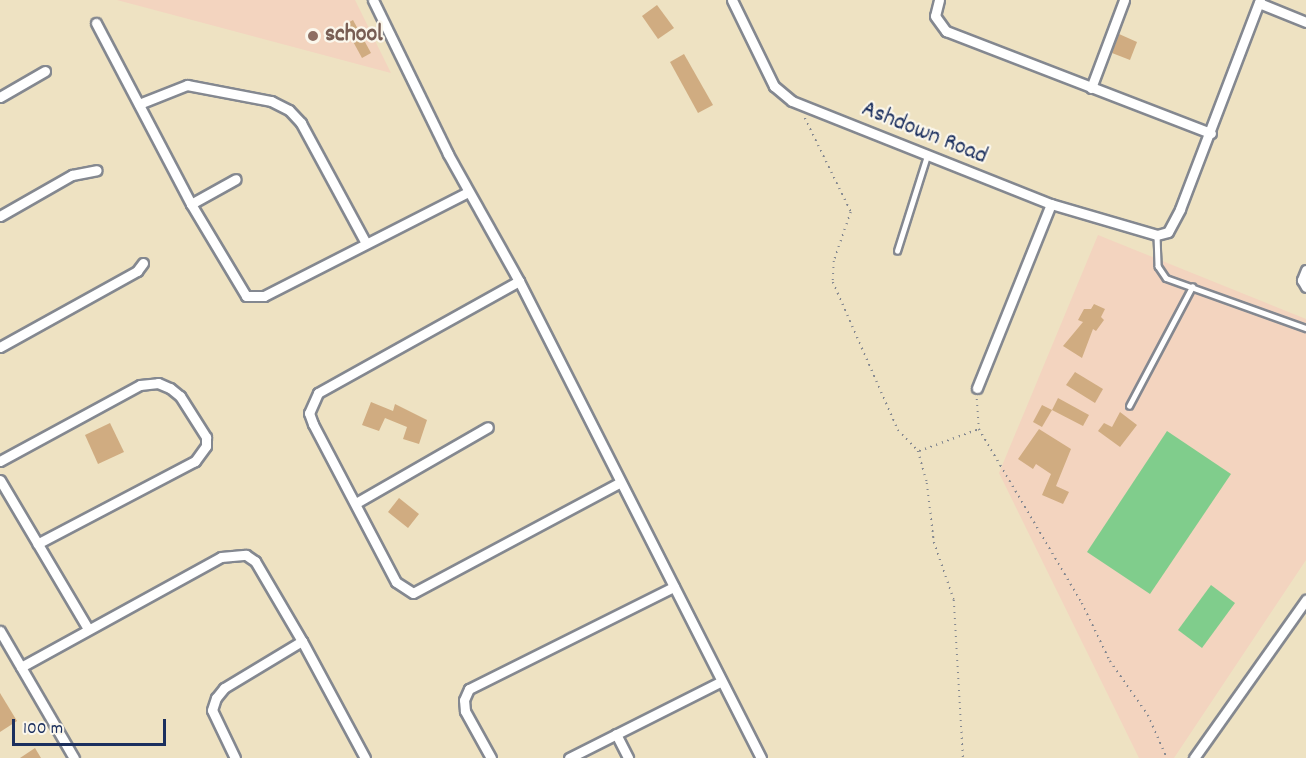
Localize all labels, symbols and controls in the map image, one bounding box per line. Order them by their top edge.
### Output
place label: school [325,22,383,50]
marker: school [306,29,320,43]
street label: Ashdown Road [857,96,991,172]
scale bar [15,707,170,745]
text: 100 m [23,717,63,742]

